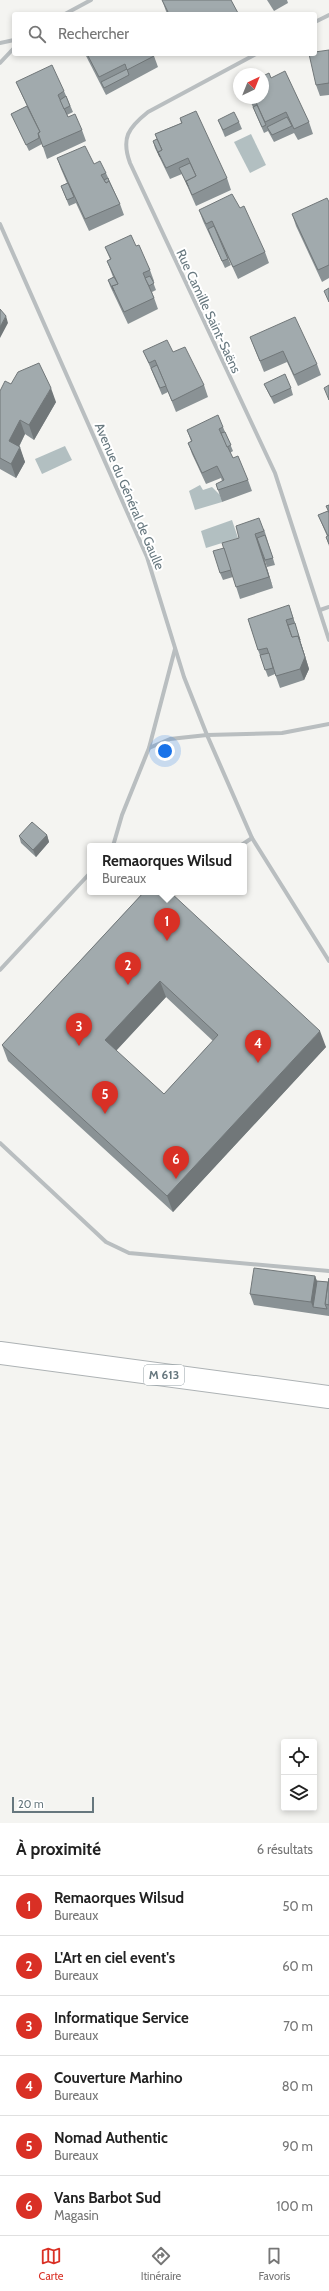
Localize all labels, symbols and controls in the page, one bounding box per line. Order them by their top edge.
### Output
search box [12,12,317,56]
icon: search [26,23,48,45]
text: Rechercher [58,25,129,43]
north arrow [233,68,269,104]
street label: Rue Camille Saint-Saëns [173,247,245,376]
street label: Avenue du Général de Gaulle [92,420,168,572]
your location [155,741,175,761]
popup [87,843,247,895]
text: Remaorques Wilsud [102,852,232,870]
text: Bureaux [102,870,146,886]
pin: 1 [154,908,180,941]
pin: 2 [115,952,141,985]
pin: 3 [66,1013,92,1046]
pin: 4 [245,1030,271,1063]
pin: 5 [92,1081,118,1114]
pin: 6 [163,1146,189,1179]
road number: M 613 [144,1365,184,1385]
map controls [281,1739,317,1811]
button: locate [281,1739,317,1775]
button: layers [281,1775,317,1811]
scale bar [12,1795,94,1814]
text: 20 m [18,1797,44,1811]
text: À proximité [16,1839,101,1859]
text: 6 résultats [257,1841,313,1857]
text: Remaorques Wilsud [54,1889,184,1907]
text: 1 [27,1898,31,1914]
text: 50 m [283,1898,313,1914]
text: Bureaux [54,1907,98,1923]
text: L'Art en ciel event's [54,1949,175,1967]
text: 2 [26,1958,32,1974]
text: 60 m [282,1958,313,1974]
text: Bureaux [54,1967,98,1983]
text: Informatique Service [54,2009,189,2027]
text: 3 [25,2018,33,2034]
text: 70 m [283,2018,313,2034]
text: Bureaux [54,2027,98,2043]
text: Couverture Marhino [54,2069,183,2087]
text: 4 [25,2078,33,2094]
text: 80 m [282,2078,313,2094]
text: Bureaux [54,2087,98,2103]
text: Nomad Authentic [54,2129,168,2147]
text: 5 [26,2138,32,2154]
text: 90 m [282,2138,313,2154]
text: Bureaux [54,2147,98,2163]
text: Vans Barbot Sud [54,2189,161,2207]
text: 6 [25,2198,33,2214]
text: 100 m [276,2198,313,2214]
text: Magasin [54,2207,99,2223]
tab: Carte [39,2245,63,2283]
tab: Itinéraire [141,2245,181,2283]
tab: Favoris [258,2245,290,2283]

